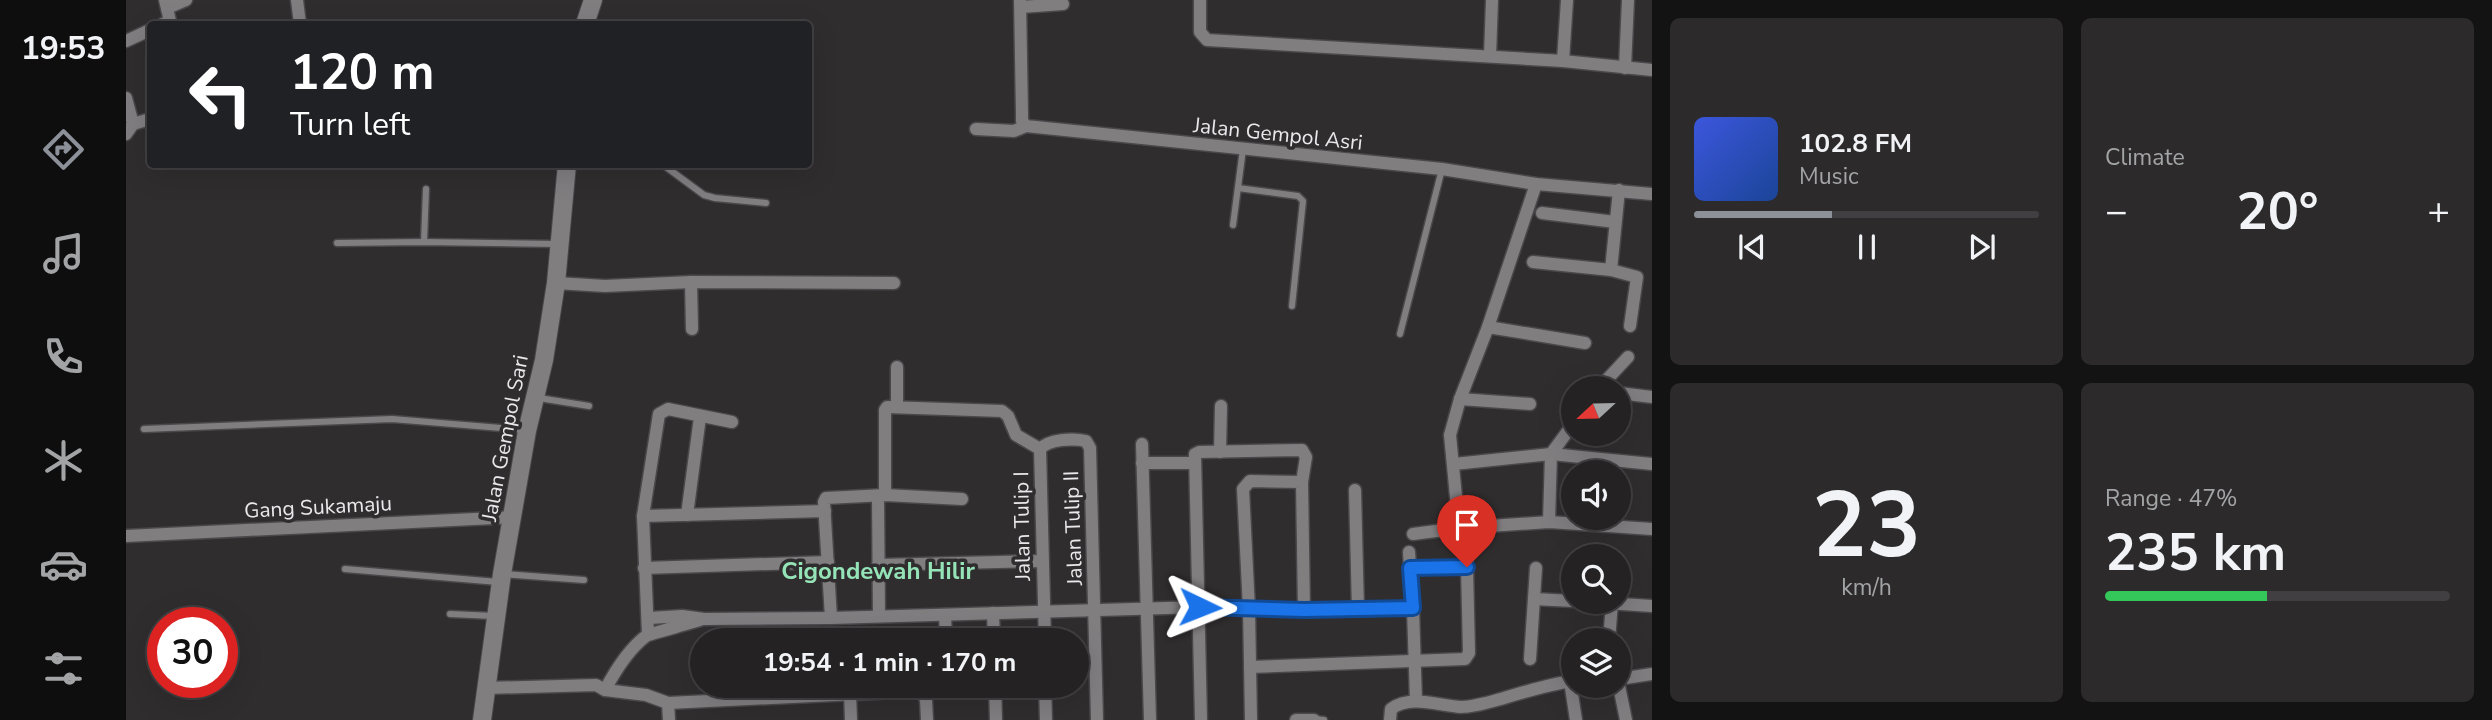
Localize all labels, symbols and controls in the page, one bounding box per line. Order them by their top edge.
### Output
text: 19:53 [21,27,105,70]
text: 120 m [290,39,434,106]
icon: left [175,49,266,140]
text: Turn left [290,103,410,146]
street label: Jalan Gempol Asri [1191,111,1364,157]
icon: directions [39,125,88,174]
text: 102.8 FM [1799,126,1912,161]
text: Climate [2105,142,2185,173]
text: Music [1799,161,1859,192]
text: 20° [2236,176,2319,247]
text: − [2105,186,2128,237]
text: + [2427,186,2450,237]
icon: previous [1733,228,1771,266]
icon: pause [1848,228,1886,266]
icon: next [1963,228,2001,266]
icon: music [39,229,88,278]
icon: phone [39,332,88,381]
street label: Jalan Gempol Sari [475,352,535,525]
north arrow [1561,376,1631,446]
map controls [1561,376,1631,698]
icon: climate [39,436,88,485]
button: sound [1561,460,1631,530]
text: 23 [1812,464,1921,588]
street label: Jalan Tulip II [1057,470,1089,587]
street label: Jalan Tulip I [1007,471,1037,582]
text: Range · 47% [2105,483,2237,514]
street label: Gang Sukamaju [243,489,393,525]
pin [1437,495,1497,567]
icon: arrive [1448,506,1486,544]
text: 235 km [2105,517,2286,588]
icon: car [39,540,88,589]
button: search [1561,544,1631,614]
district label: Cigondewah Hilir [781,555,975,587]
position arrow [1163,570,1237,644]
text: km/h [1841,572,1892,603]
speed limit sign: 30 [147,607,238,698]
button: layers [1561,628,1631,698]
icon: filters [39,644,88,693]
text: 19:54 · 1 min · 170 m [763,645,1016,680]

